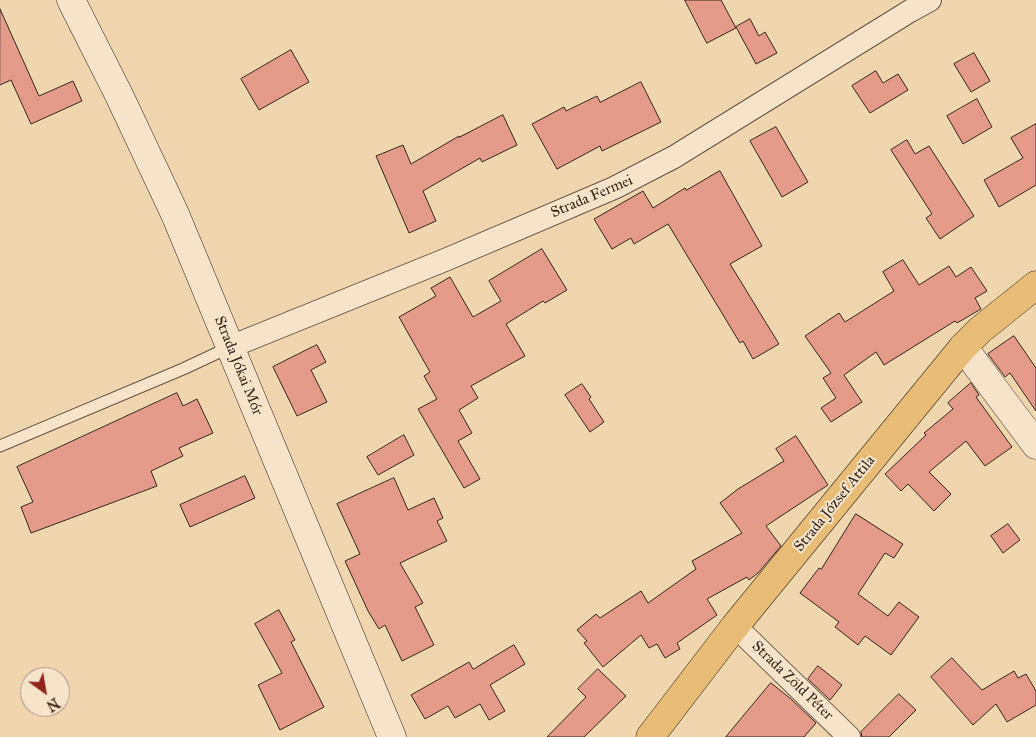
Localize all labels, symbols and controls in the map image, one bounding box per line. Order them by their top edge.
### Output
street label: Strada Fermei [548,172,636,222]
street label: Strada Jókai Mór [210,314,266,418]
street label: Strada József Attila [791,452,879,556]
street label: Strada Zöld Péter [747,638,837,724]
north arrow [20,667,70,717]
text: N [43,694,62,715]

